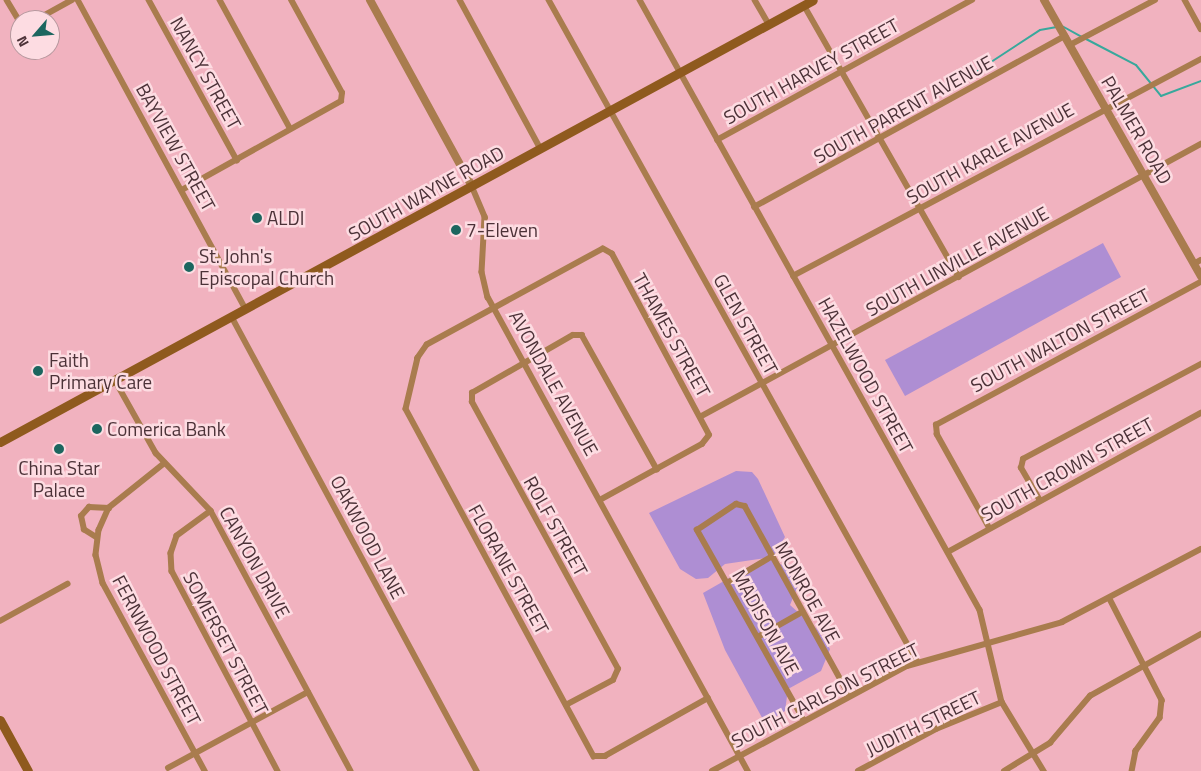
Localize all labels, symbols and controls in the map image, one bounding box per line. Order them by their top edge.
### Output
north arrow [10,10,60,60]
street label: NANCY STREET [166,13,246,133]
street label: SOUTH HARVEY STREET [719,13,903,129]
text: N [11,33,34,51]
street label: SOUTH PARENT AVENUE [809,50,997,168]
street label: PALMER ROAD [1097,72,1177,188]
street label: BAYVIEW STREET [132,79,220,215]
street label: SOUTH KARLE AVENUE [902,98,1078,208]
street label: SOUTH WAYNE ROAD [344,141,508,245]
street label: SOUTH LINVILLE AVENUE [862,201,1052,321]
place label: ALDI [267,207,304,229]
marker: ALDI [251,212,263,224]
place label: 7-Eleven [466,219,538,241]
marker: 7-Eleven [450,224,462,236]
place label: St. John's Episcopal Church [199,245,334,289]
marker: St. John's Episcopal Church [183,261,195,273]
street label: THAMES STREET [629,269,715,401]
street label: GLEN STREET [709,270,783,378]
street label: SOUTH WALTON STREET [967,283,1153,397]
street label: HAZELWOOD STREET [814,293,918,457]
street label: AVONDALE AVENUE [505,307,603,459]
place label: Faith Primary Care [49,349,152,393]
marker: Faith Primary Care [31,364,45,378]
street label: SOUTH CROWN STREET [977,412,1157,526]
place label: Comerica Bank [107,418,226,440]
marker: Comerica Bank [91,423,103,435]
marker: China Star Palace [53,443,65,455]
place label: China Star Palace [18,457,100,501]
street label: OAKWOOD LANE [326,471,410,603]
street label: ROLF STREET [519,472,593,580]
street label: FLORANE STREET [464,500,554,638]
street label: CANYON DRIVE [215,502,295,622]
street label: MONROE AVE [771,537,845,647]
street label: MADISON AVE [728,566,804,678]
street label: SOMERSET STREET [179,567,273,719]
street label: FERNWOOD STREET [108,571,206,729]
street label: SOUTH CARLSON STREET [727,638,923,752]
street label: JUDITH STREET [862,685,984,761]

